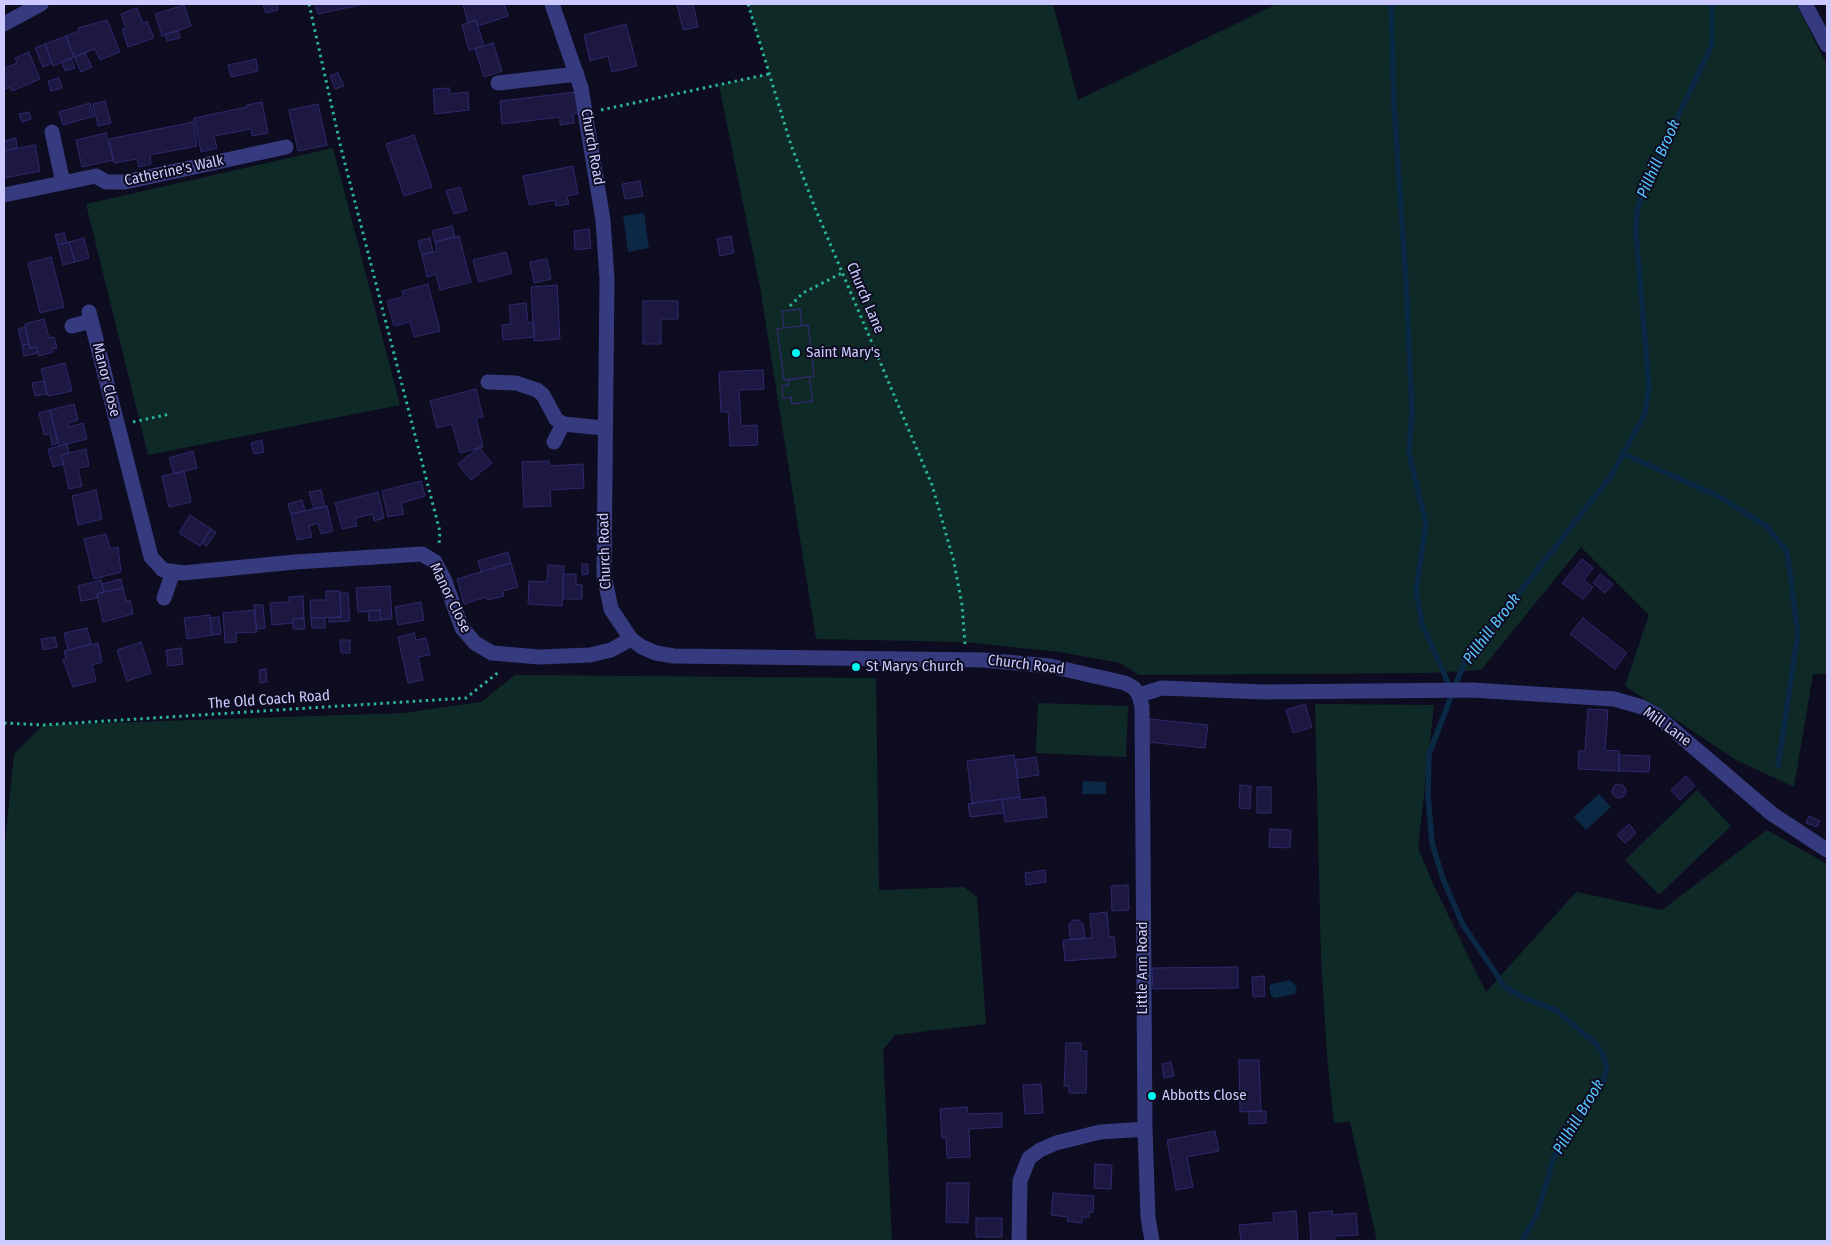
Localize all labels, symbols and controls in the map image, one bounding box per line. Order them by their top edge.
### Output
street label: Church Road [576,108,608,186]
water label: Pillhill Brook [1633,117,1685,201]
street label: Catherine's Walk [123,152,225,190]
street label: Church Lane [842,260,888,336]
street label: Manor Close [88,341,124,419]
place label: Saint Mary's [806,344,880,362]
marker: Saint Mary's [790,347,802,359]
street label: Church Road [595,512,615,590]
street label: Manor Close [425,560,475,636]
water label: Pillhill Brook [1459,590,1525,668]
street label: Church Road [987,651,1065,679]
place label: St Marys Church [866,658,964,676]
marker: St Marys Church [850,661,862,673]
street label: The Old Coach Road [208,687,330,713]
street label: Mill Lane [1639,704,1695,750]
street label: Little Ann Road [1134,921,1152,1015]
water label: Pillhill Brook [1549,1076,1609,1158]
place label: Abbotts Close [1162,1087,1247,1105]
marker: Abbotts Close [1146,1090,1158,1102]

